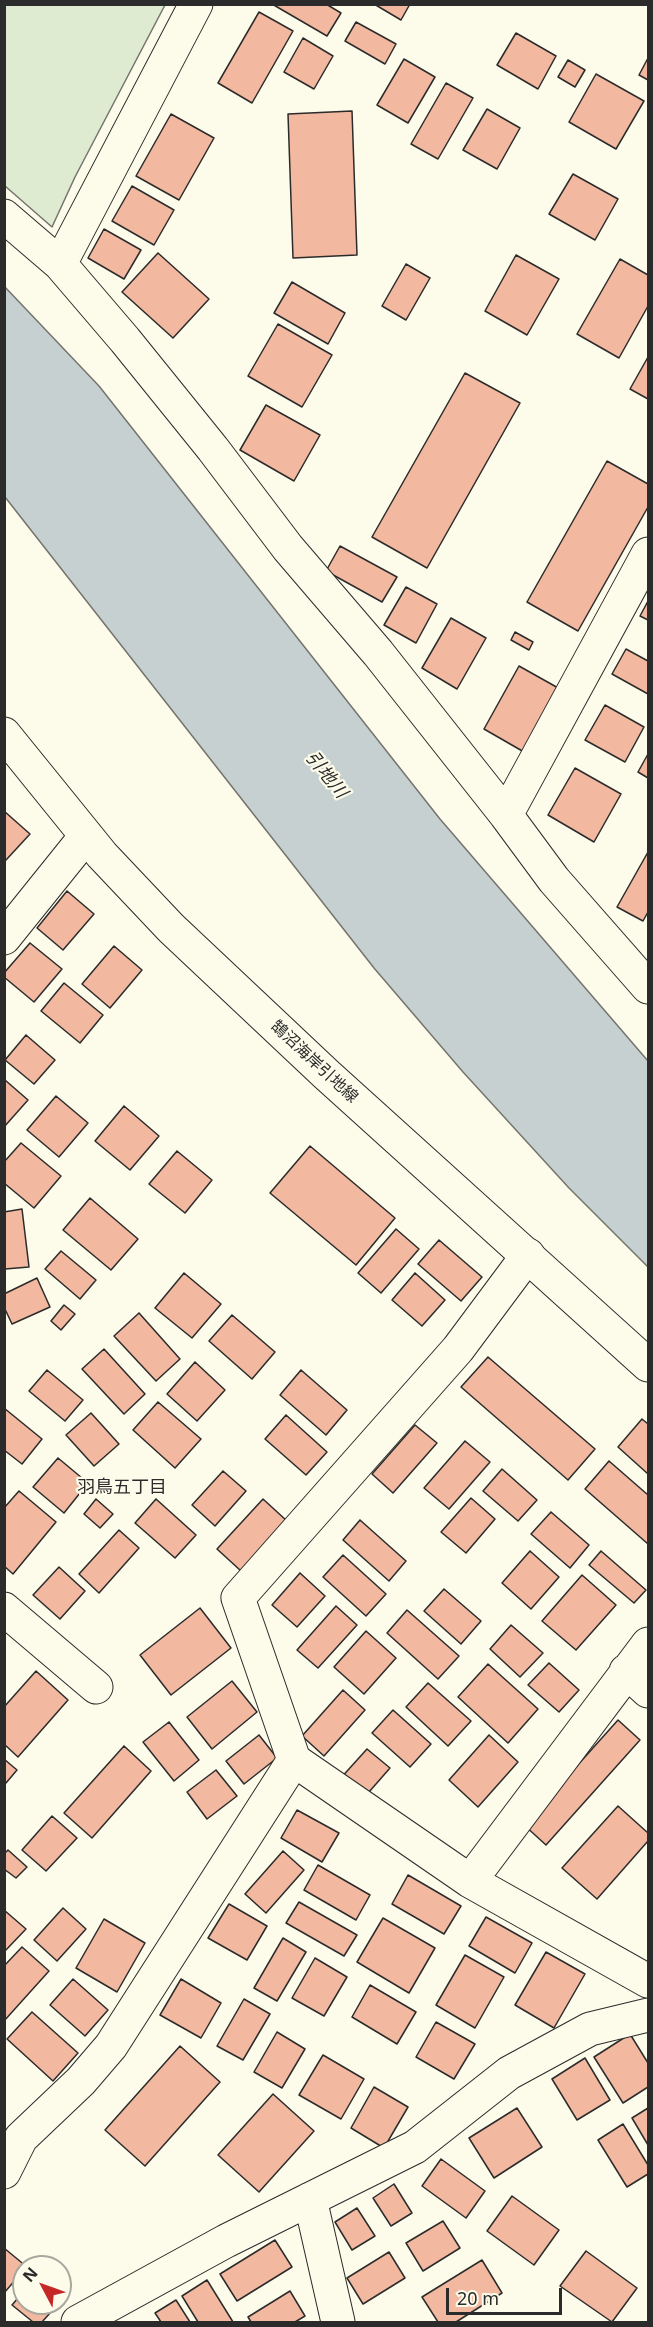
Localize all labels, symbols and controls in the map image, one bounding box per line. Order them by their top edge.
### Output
water label: 引地川 [301,747,351,803]
street label: 鵠沼海岸引地線 [266,1017,362,1107]
district label: 羽鳥五丁目 [77,1477,167,1499]
north arrow [12,2255,72,2315]
text: N [17,2262,42,2287]
scale bar [449,2276,564,2314]
text: 20 m [457,2286,499,2310]

